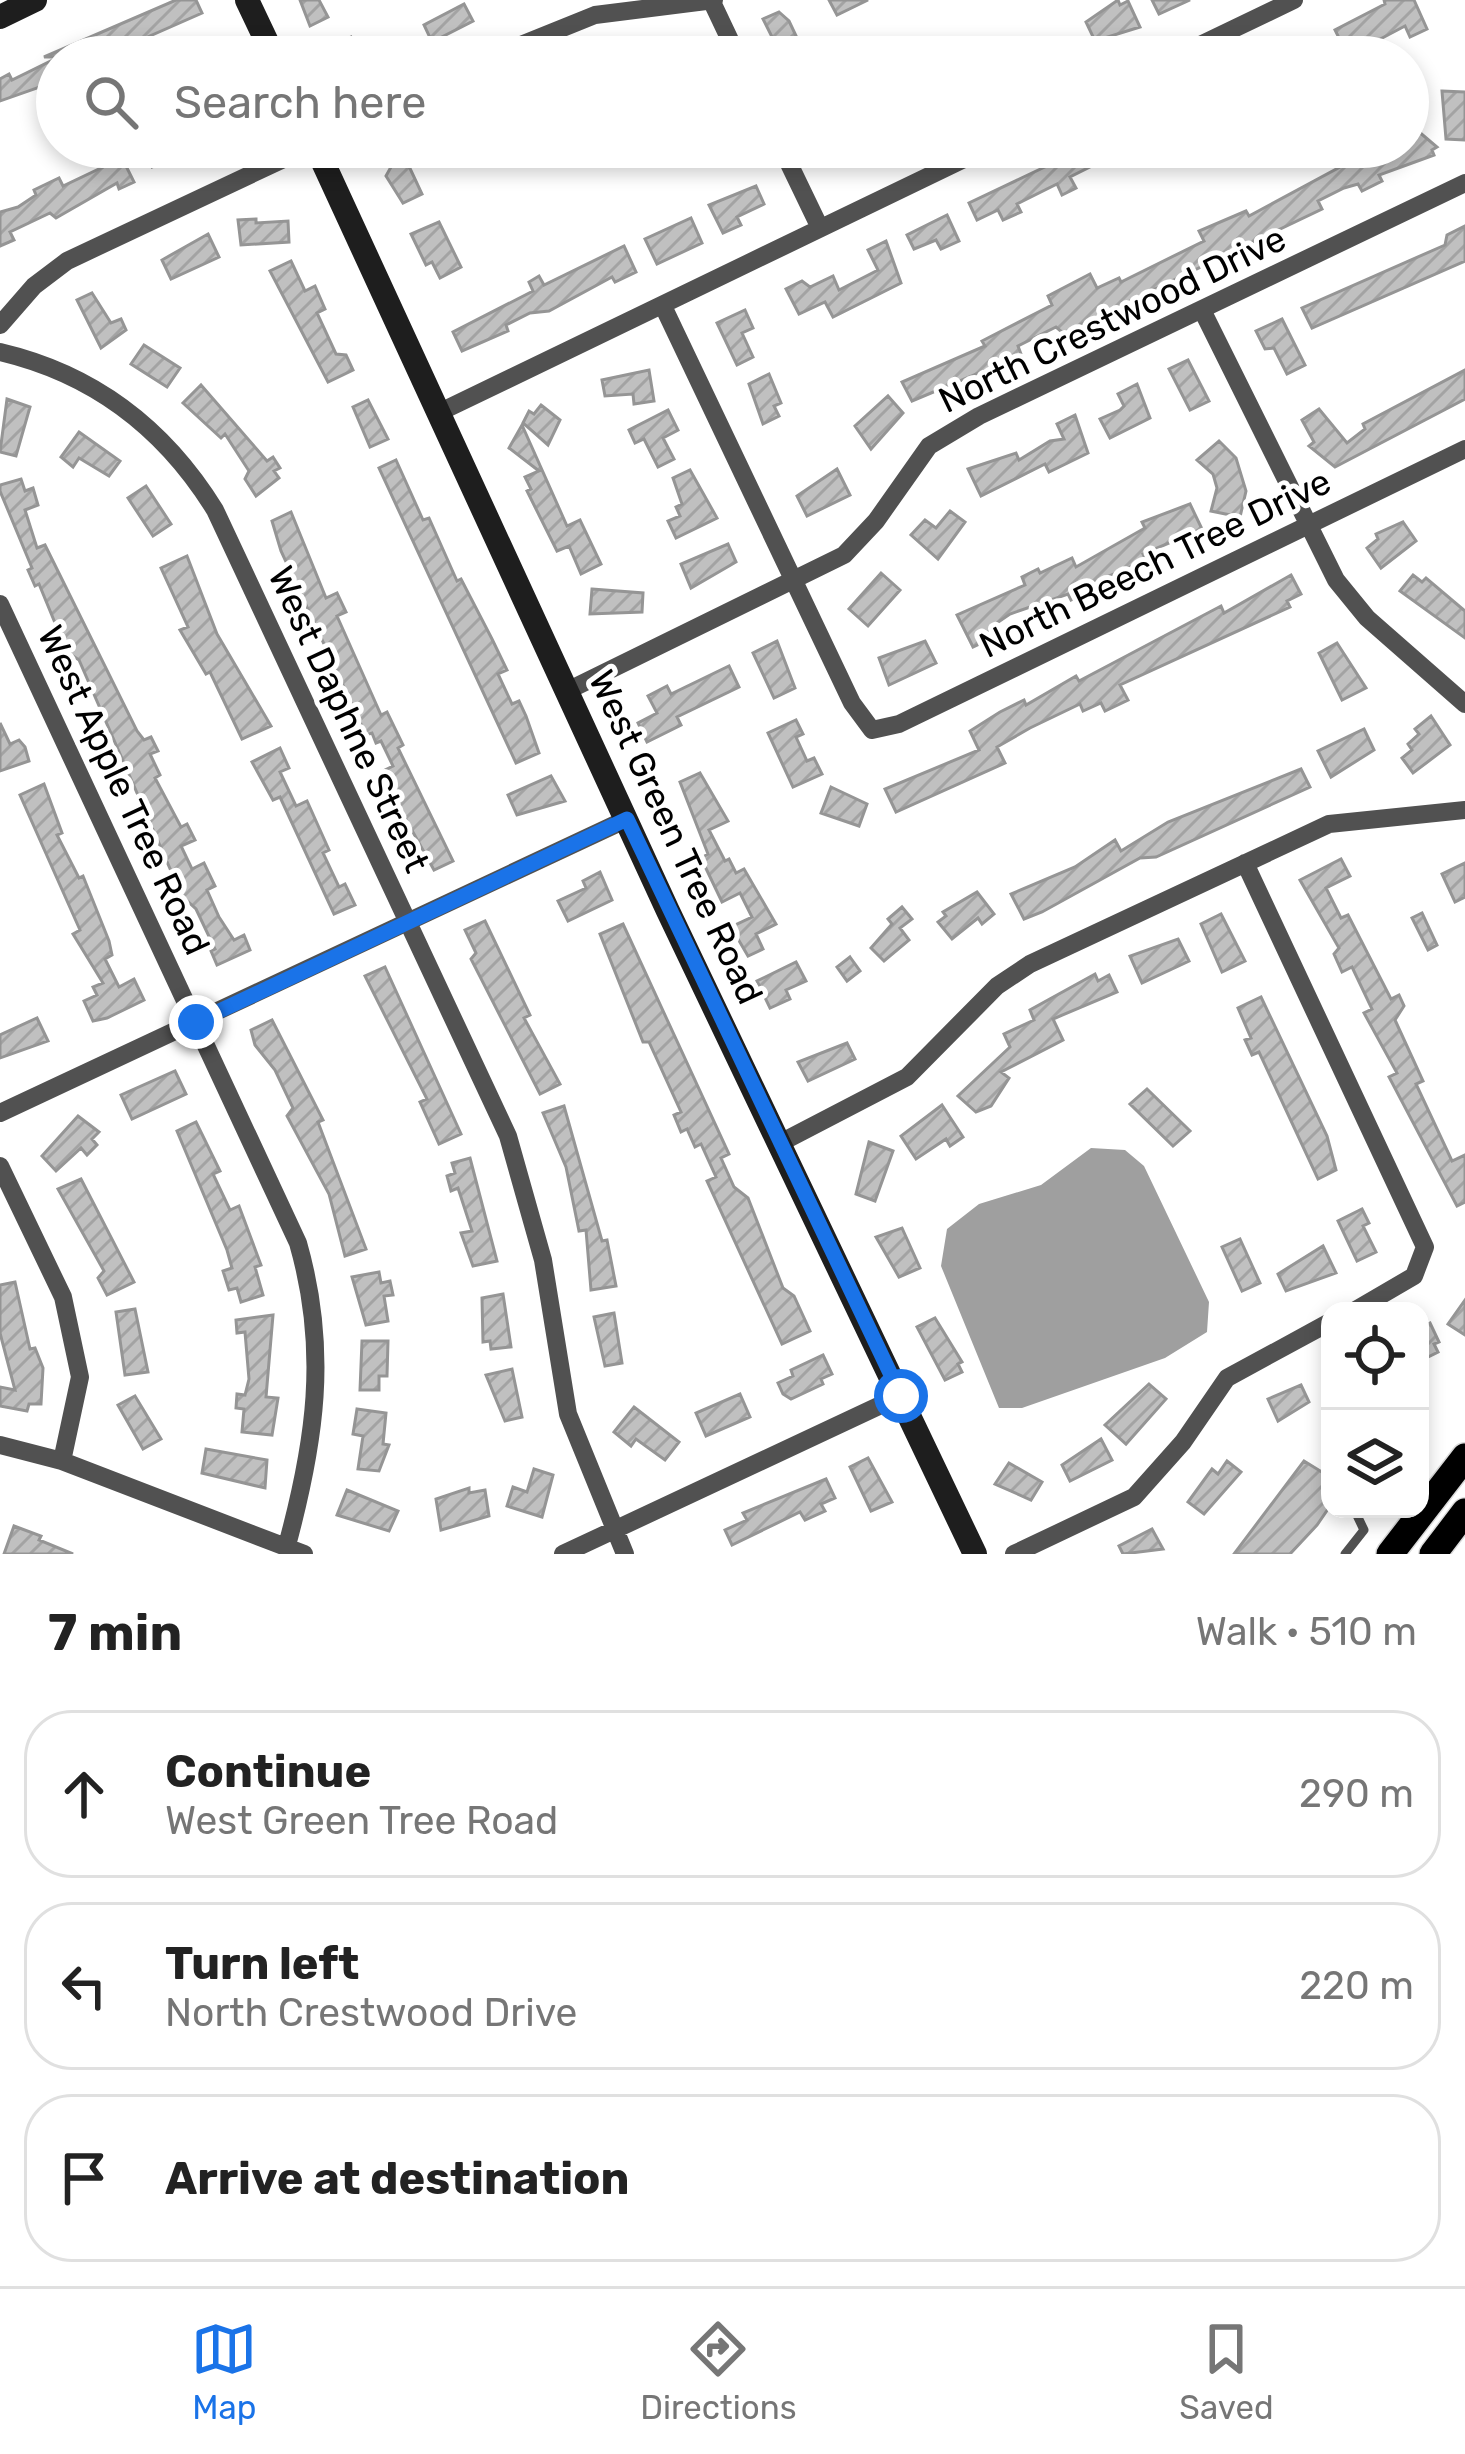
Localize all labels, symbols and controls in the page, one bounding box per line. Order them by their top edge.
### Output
search box [36,36,1429,168]
icon: search [78,69,144,135]
text: Search here [174,76,426,129]
street label: North Crestwood Drive [932,216,1292,422]
street label: North Beech Tree Drive [972,459,1338,667]
street label: West Daphne Street [259,559,439,879]
street label: West Apple Tree Road [29,619,219,961]
street label: West Green Tree Road [580,663,772,1011]
route end [169,995,223,1049]
map controls [1321,1302,1429,1518]
button: locate [1321,1302,1429,1410]
route start [874,1369,928,1423]
button: layers [1321,1410,1429,1518]
text: 7 min [48,1602,182,1663]
text: Walk · 510 m [1196,1609,1417,1655]
text: Continue [165,1745,371,1798]
icon: ahead [51,1761,117,1827]
text: 290 m [1299,1771,1414,1817]
text: West Green Tree Road [165,1798,558,1844]
text: Turn left [165,1937,359,1990]
icon: left [51,1953,117,2019]
text: 220 m [1299,1963,1414,2009]
text: North Crestwood Drive [165,1990,577,2036]
icon: arrive [51,2145,117,2211]
text: Arrive at destination [165,2152,630,2205]
tab: Map [191,2316,257,2427]
tab: Directions [640,2316,797,2427]
tab: Saved [1179,2316,1274,2427]

